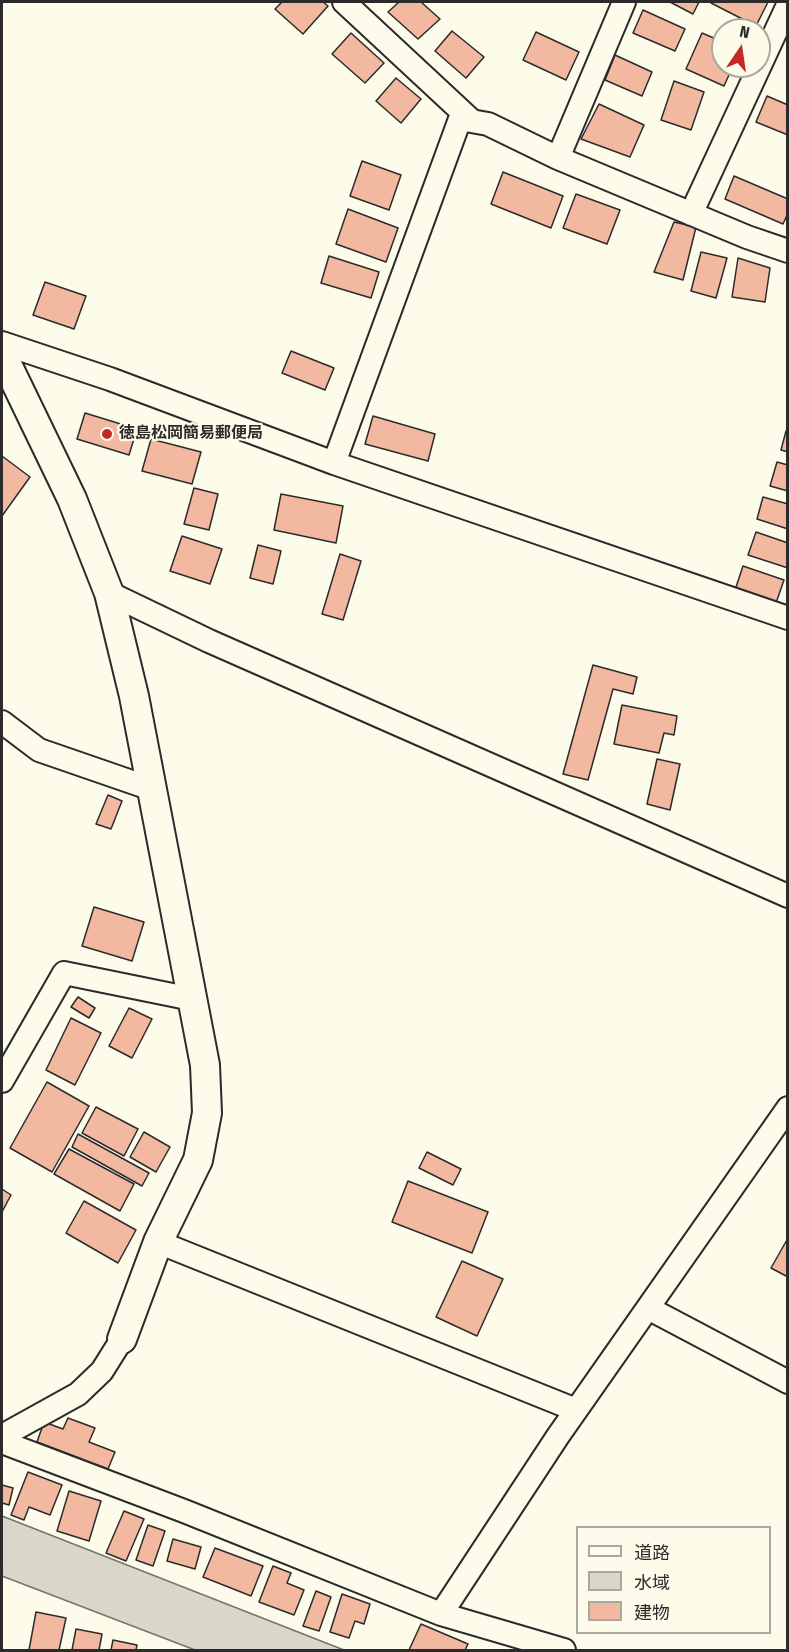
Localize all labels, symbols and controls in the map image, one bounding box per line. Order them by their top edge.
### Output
north arrow [711,18,771,78]
text: N [738,22,752,42]
place label: 徳島松岡簡易郵便局 [119,424,263,444]
marker: 徳島松岡簡易郵便局 [100,427,114,441]
legend [576,1526,771,1634]
text: 道路 [634,1542,670,1564]
text: 水域 [634,1572,670,1594]
text: 建物 [634,1602,670,1624]

